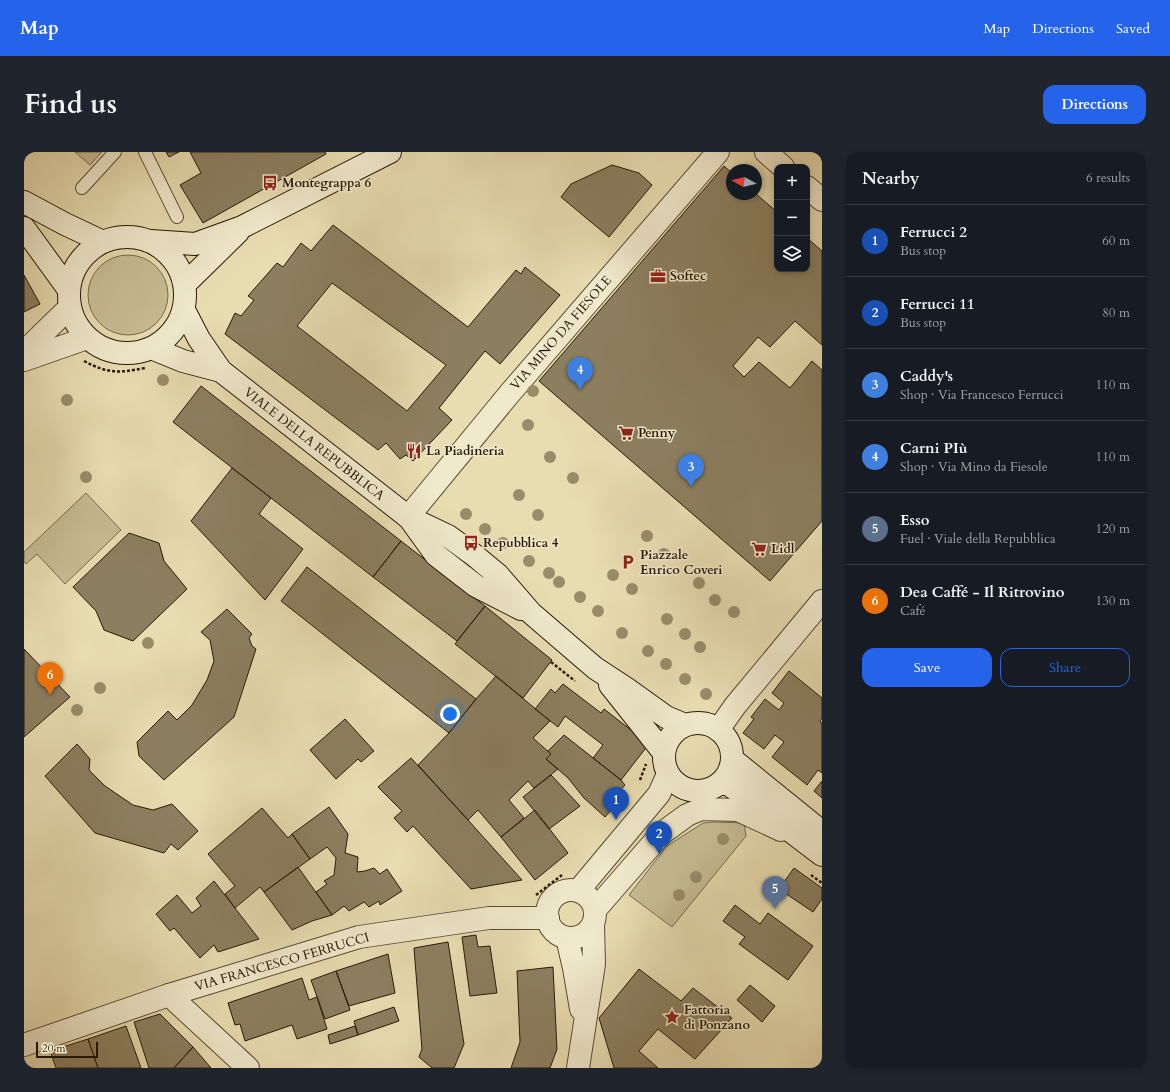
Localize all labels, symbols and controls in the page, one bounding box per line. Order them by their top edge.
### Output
text: Map [20,15,59,41]
text: Map [984,19,1010,38]
text: Directions [1032,19,1094,38]
text: Saved [1116,19,1150,38]
text: Find us [24,85,117,123]
button: Directions [1043,85,1146,124]
north arrow [726,164,762,200]
map controls [774,164,810,272]
button: + [774,164,810,200]
text: Nearby [862,167,919,190]
text: 6 results [1086,169,1130,187]
bus stop icon: Montegrappa 6 [261,174,279,192]
place label: Montegrappa 6 [282,174,371,192]
button: − [774,200,810,236]
text: Ferrucci 2 [900,222,967,242]
text: 1 [872,232,878,250]
text: 60 m [1102,232,1130,250]
button: layers [774,236,810,272]
text: Bus stop [900,242,946,260]
office icon: Softec [649,267,667,285]
place label: Softec [670,267,706,285]
street label: VIA MINO DA FIESOLE [506,272,616,394]
text: Ferrucci 11 [900,294,975,314]
text: 2 [872,304,878,322]
text: 80 m [1102,304,1130,322]
text: Bus stop [900,314,946,332]
pin: 4 [567,357,593,390]
text: Caddy's [900,366,953,386]
text: 3 [872,376,878,394]
text: 110 m [1096,376,1130,394]
street label: VIALE DELLA REPUBBLICA [240,383,389,505]
text: Shop · Via Francesco Ferrucci [900,386,1063,404]
supermarket icon: Penny [617,424,635,442]
place label: Penny [638,424,676,442]
text: Carni PIù [900,438,968,458]
restaurant icon: La Piadineria [405,442,423,460]
place label: La Piadineria [426,442,505,460]
text: 4 [872,448,878,466]
text: 110 m [1096,448,1130,466]
pin: 3 [678,454,704,487]
text: Shop · Via Mino da Fiesole [900,458,1048,476]
text: Esso [900,510,929,530]
text: 5 [872,520,878,538]
text: 120 m [1096,520,1130,538]
text: Fuel · Viale della Repubblica [900,530,1056,548]
bus stop icon: Repubblica 4 [462,534,480,552]
place label: Repubblica 4 [483,534,559,552]
supermarket icon: Lidl [750,540,768,558]
place label: Lidl [771,540,795,558]
place label: Piazzale Enrico Coveri [640,546,722,579]
parking icon: Piazzale Enrico Coveri [619,553,637,571]
text: Dea Caffé - Il Ritrovino [900,582,1065,602]
text: 6 [872,592,878,610]
text: 130 m [1096,592,1130,610]
text: Café [900,602,925,620]
button: Save [862,648,992,687]
button: Share [1000,648,1130,687]
pin: 6 [37,662,63,695]
your location [440,704,460,724]
pin: 1 [603,787,629,820]
pin: 2 [646,821,672,854]
pin: 5 [762,876,788,909]
street label: VIA FRANCESCO FERRUCCI [193,928,371,996]
place label: Fattoria di Ponzano [684,1001,750,1034]
place icon: Fattoria di Ponzano [663,1008,681,1026]
scale bar [36,1040,98,1059]
text: 20 m [42,1041,66,1056]

